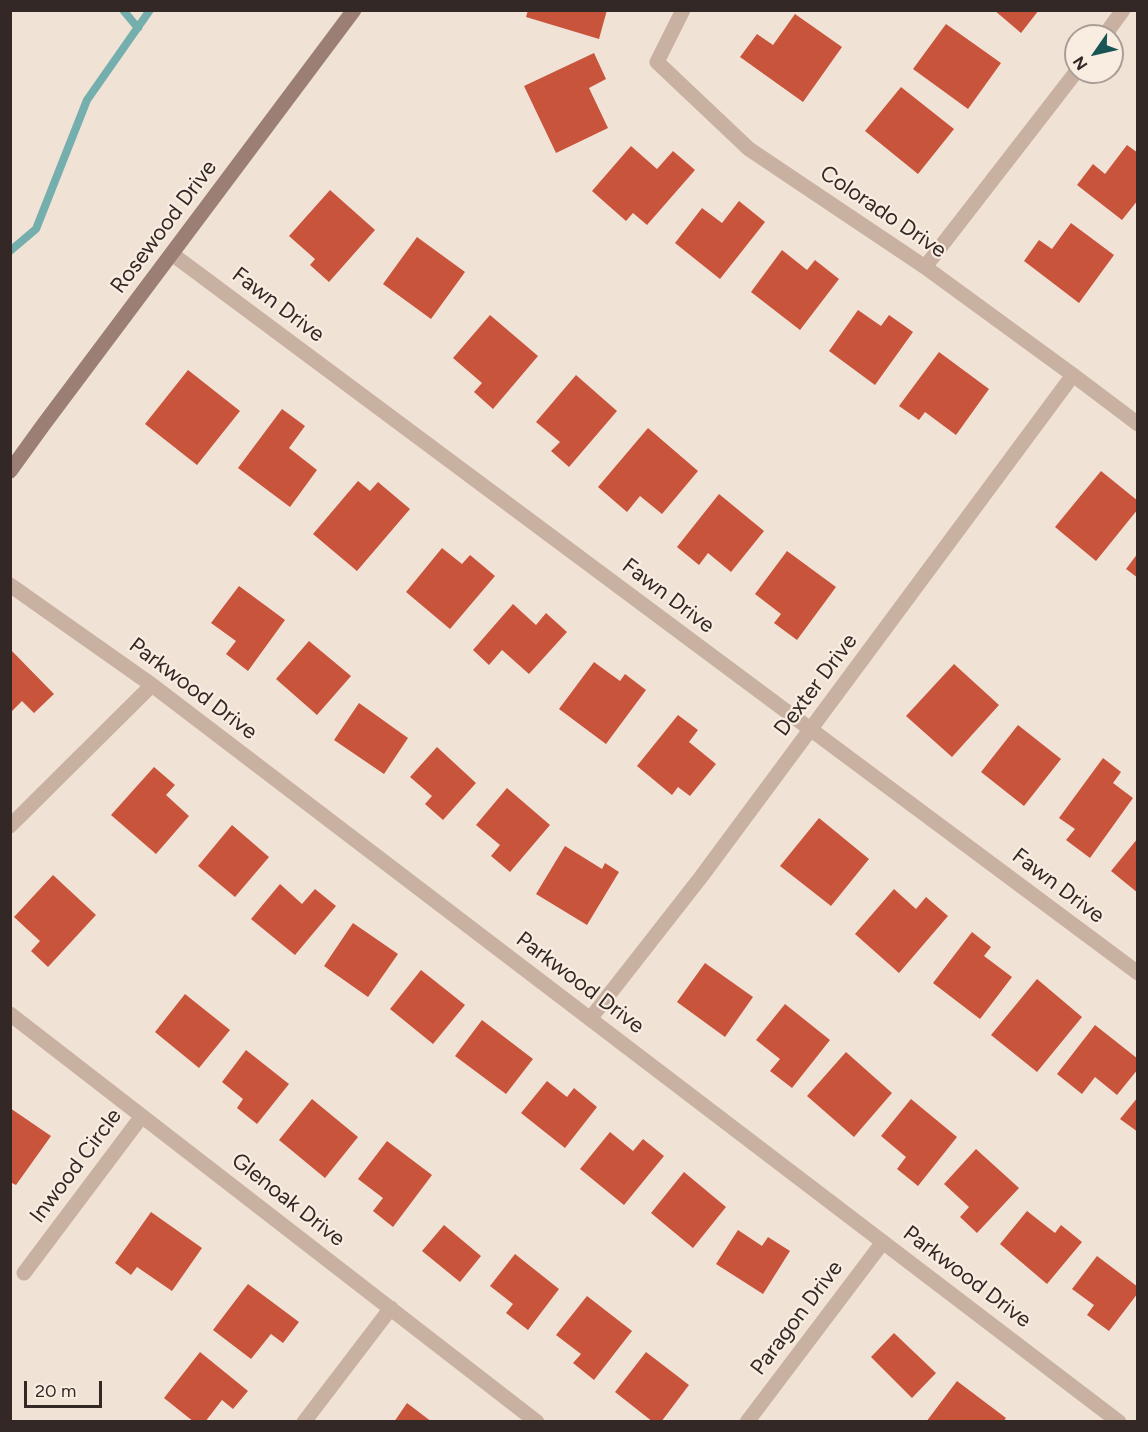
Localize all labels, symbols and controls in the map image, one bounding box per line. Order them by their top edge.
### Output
north arrow [1064,24,1124,84]
text: N [1069,53,1092,74]
street label: Rosewood Drive [105,155,223,299]
street label: Colorado Drive [815,160,951,264]
street label: Fawn Drive [227,262,329,348]
street label: Fawn Drive [617,553,719,639]
street label: Dexter Drive [769,629,863,741]
street label: Parkwood Drive [124,632,262,746]
street label: Fawn Drive [1007,843,1109,929]
street label: Parkwood Drive [511,926,649,1040]
street label: Inwood Circle [25,1104,127,1228]
street label: Glenoak Drive [226,1147,350,1253]
street label: Parkwood Drive [898,1220,1036,1334]
street label: Paragon Drive [745,1255,849,1381]
scale bar [27,1369,105,1407]
text: 20 m [35,1380,76,1402]

